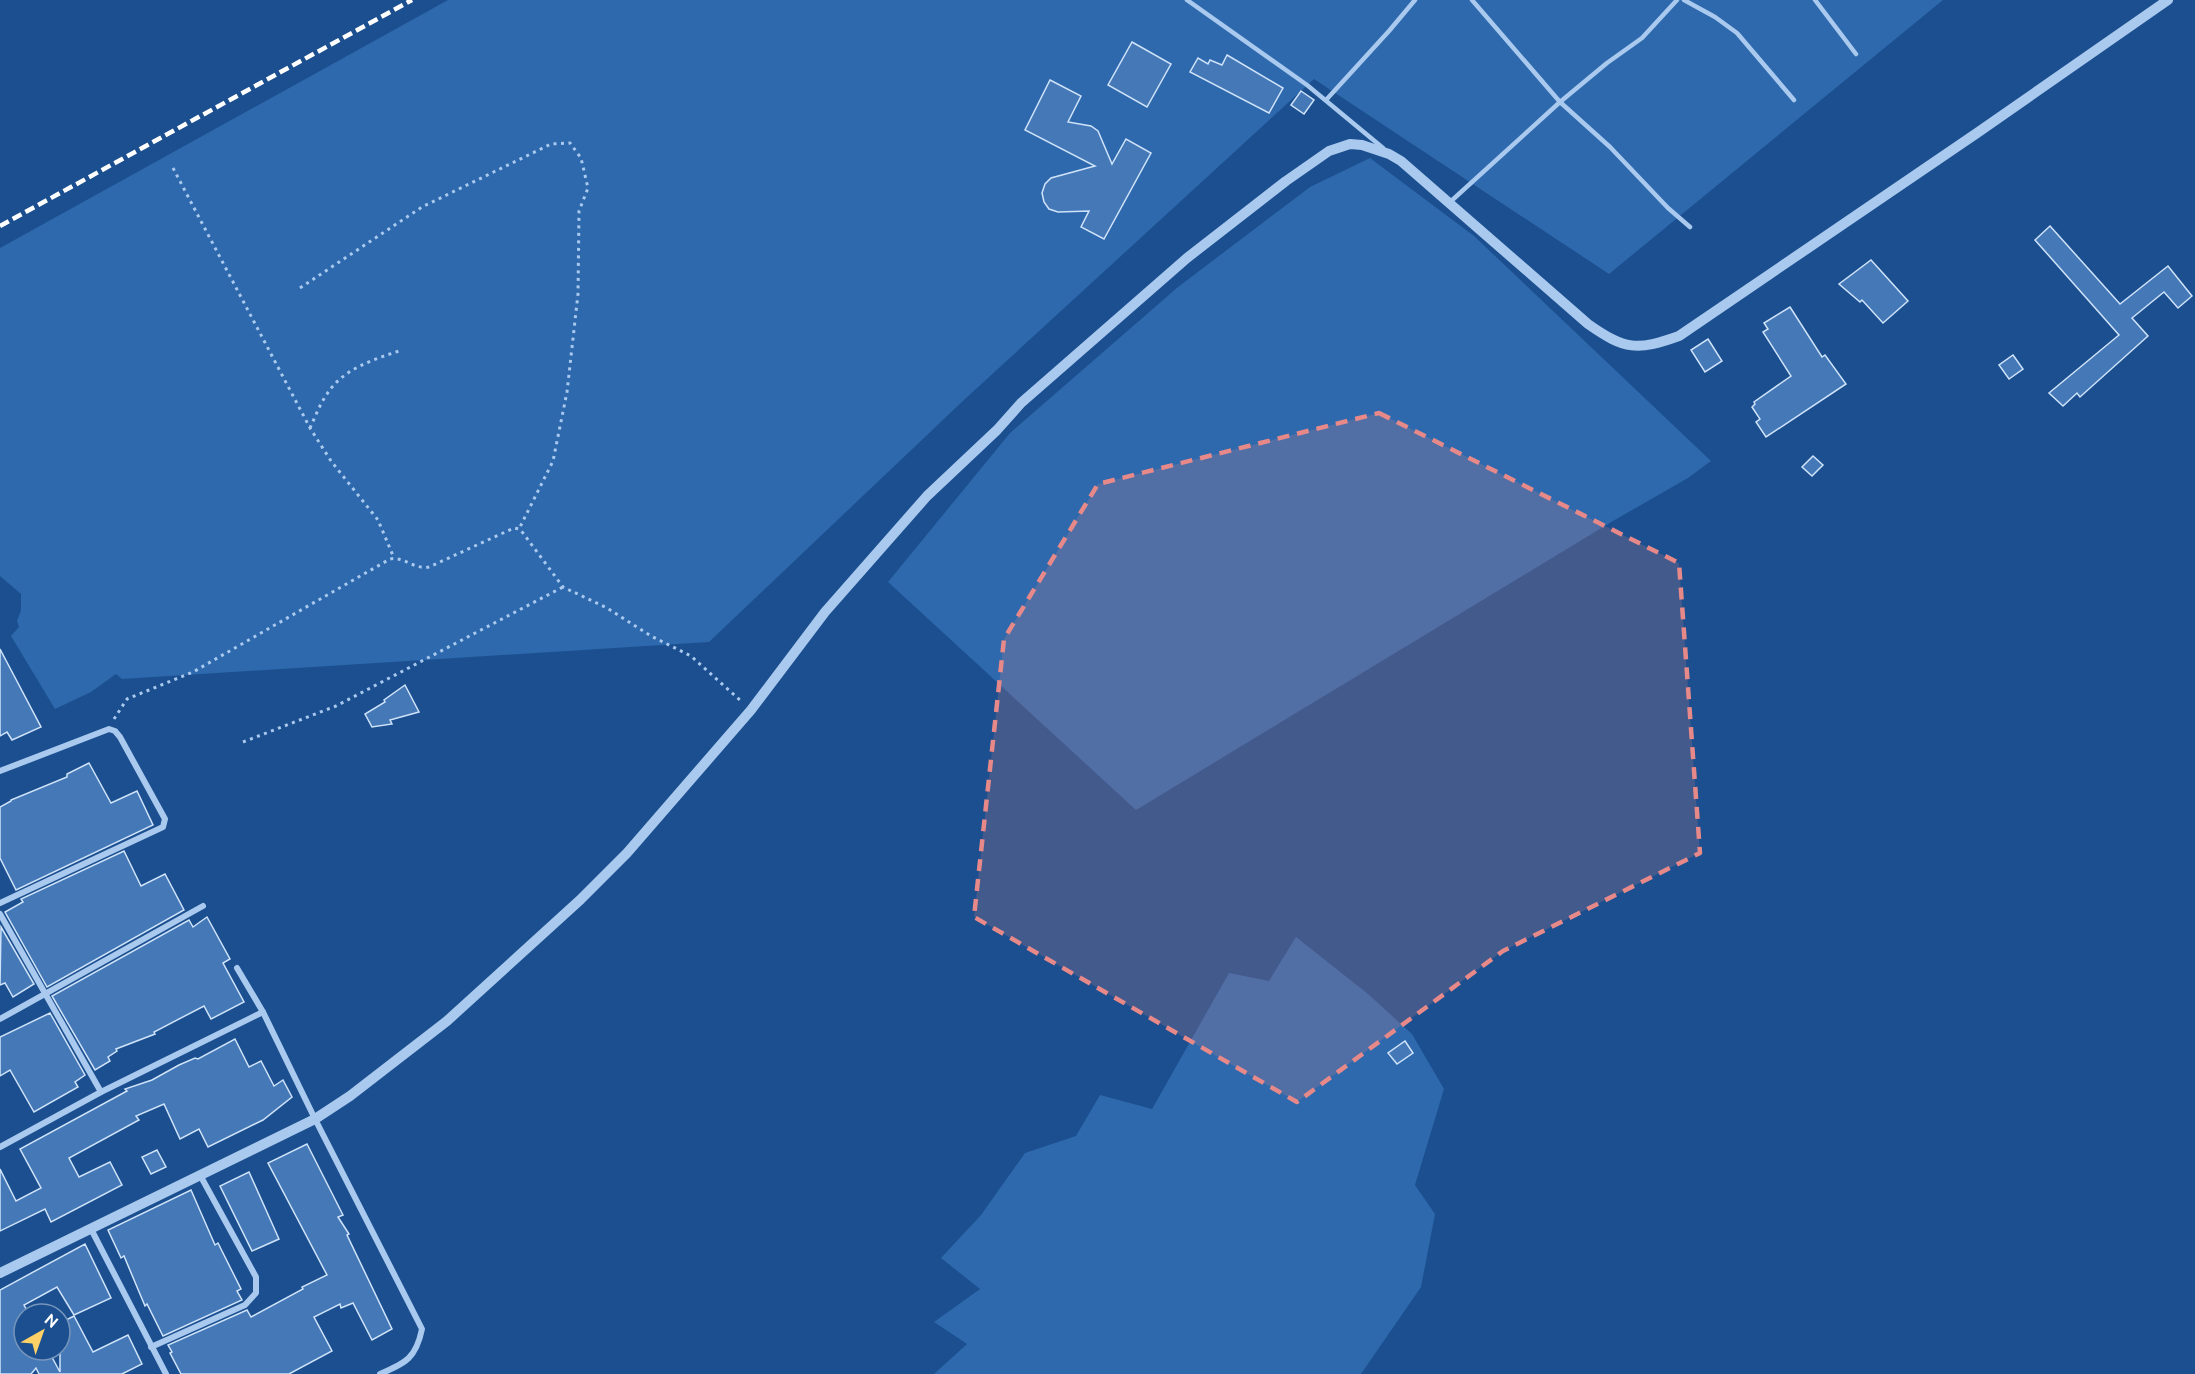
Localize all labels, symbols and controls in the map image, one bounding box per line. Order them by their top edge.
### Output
north arrow [12,1302,72,1362]
text: N [41,1310,62,1331]

